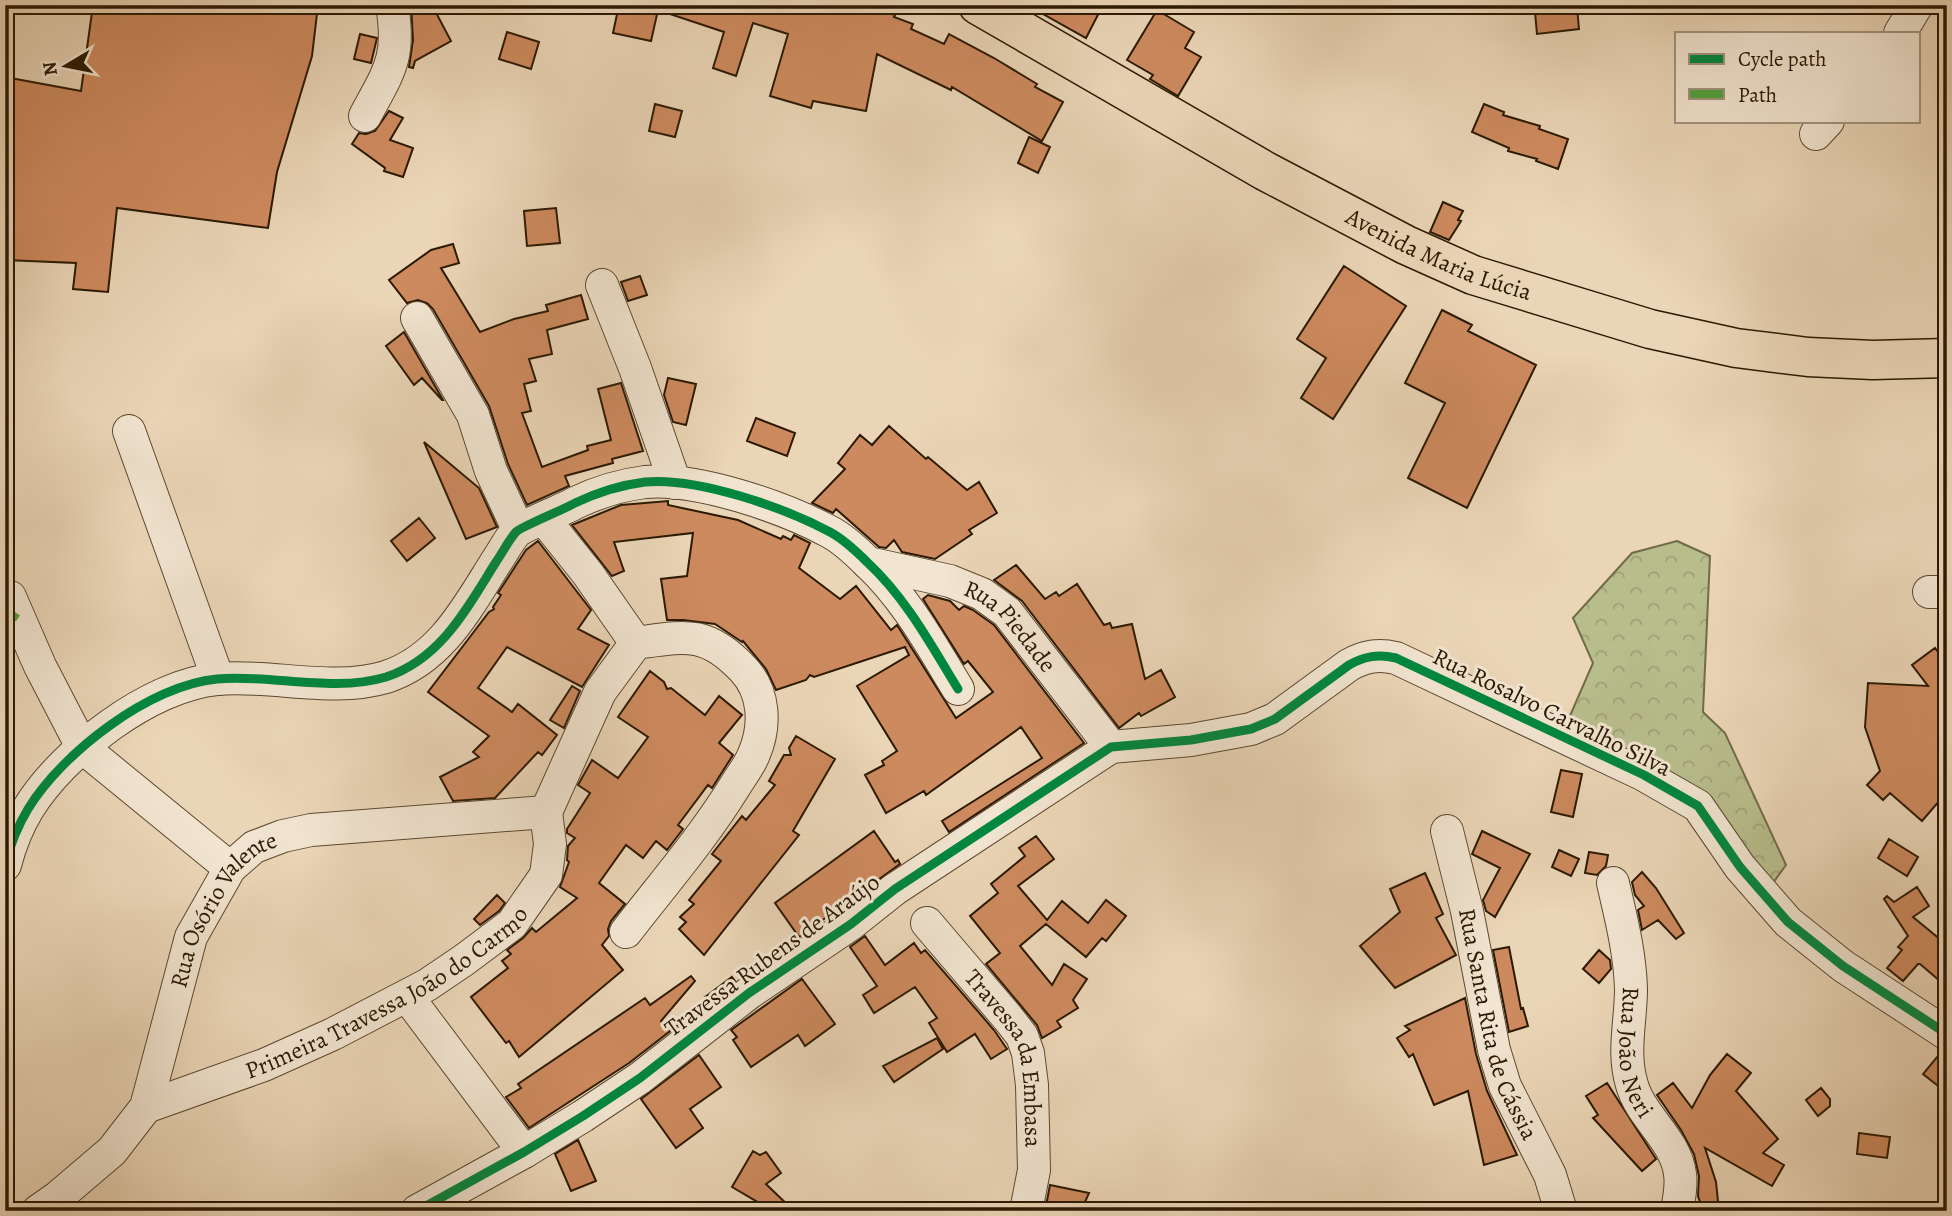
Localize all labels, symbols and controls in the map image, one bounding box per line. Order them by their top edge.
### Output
north arrow [32,32,102,102]
legend [1675,32,1920,122]
text: Cycle path [1738,45,1827,73]
text: N [36,60,64,78]
text: Path [1738,81,1777,109]
street label: Avenida Maria Lúcia [1339,200,1537,308]
street label: Rua Piedade [959,572,1064,679]
street label: Rua Rosalvo Carvalho Silva [1427,640,1677,784]
street label: Rua Osório Valente [162,824,281,991]
street label: Travessa Rubens de Araújo [658,866,886,1044]
street label: Primeira Travessa João do Carmo [241,900,536,1086]
street label: Rua Santa Rita de Cássia [1451,905,1546,1146]
street label: Travessa da Embasa [957,962,1049,1149]
street label: Rua João Neri [1611,986,1661,1124]

